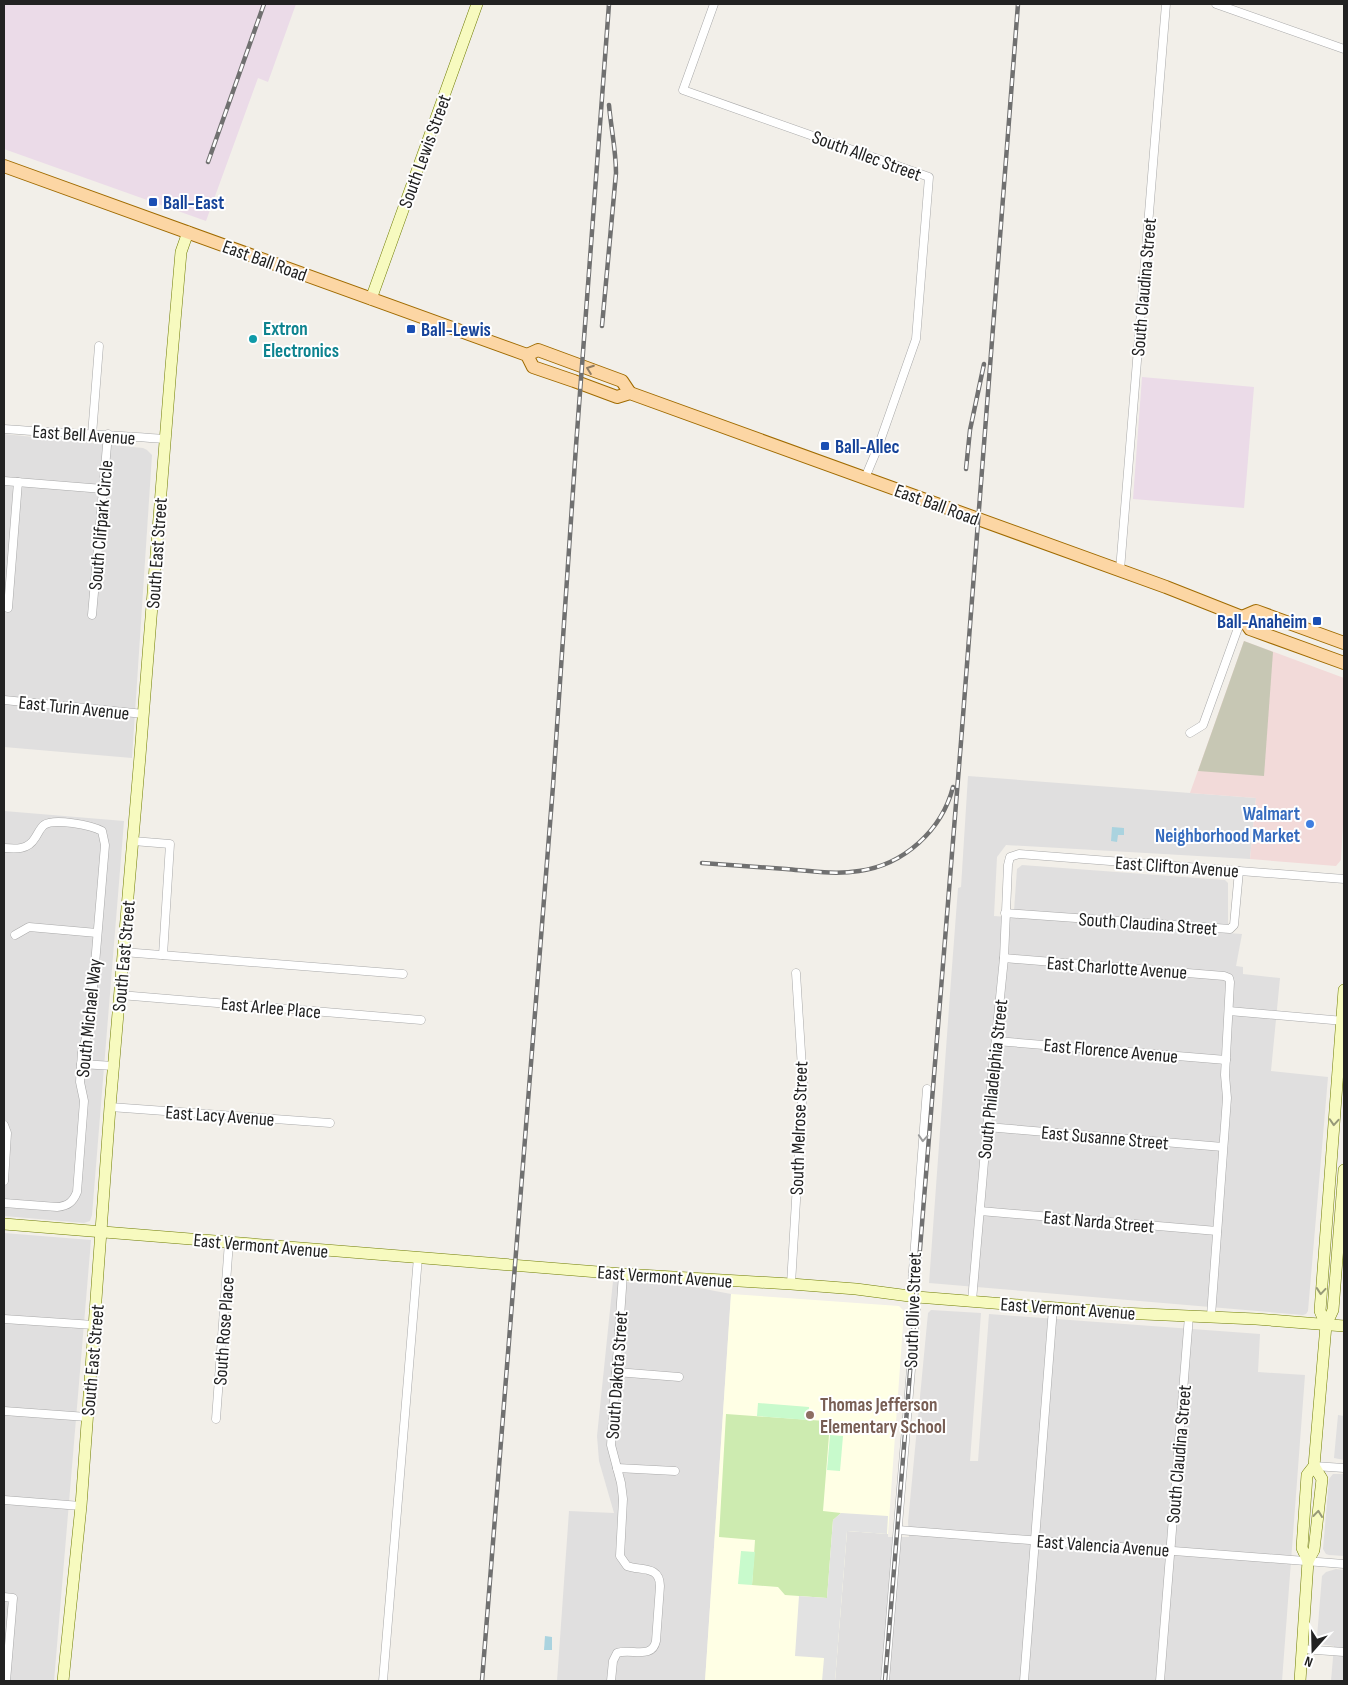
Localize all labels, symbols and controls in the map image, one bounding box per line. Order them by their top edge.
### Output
street label: South Lewis Street [394,91,457,212]
street label: South Allec Street [809,126,924,187]
place label: Ball-East [163,192,224,215]
marker: Ball-East [147,196,159,208]
street label: South Claudina Street [1127,217,1162,357]
street label: East Ball Road [219,236,310,287]
place label: Extron Electronics [263,318,339,363]
place label: Ball-Lewis [421,319,491,342]
marker: Ball-Lewis [405,323,417,335]
marker: Extron Electronics [247,333,259,345]
one-way arrow [586,365,595,375]
street label: East Bell Avenue [32,420,136,451]
place label: Ball-Allec [835,436,900,459]
marker: Ball-Allec [819,440,831,452]
street label: South Clifpark Circle [84,459,119,591]
street label: East Ball Road [891,480,982,531]
street label: South East Street [142,496,173,610]
place label: Ball-Anaheim [1217,611,1307,634]
marker: Ball-Anaheim [1311,615,1323,627]
street label: East Turin Avenue [17,691,130,726]
place label: Walmart Neighborhood Market [1155,803,1300,848]
marker: Walmart Neighborhood Market [1304,818,1316,830]
street label: East Clifton Avenue [1114,852,1239,883]
street label: South East Street [108,899,141,1013]
street label: South Claudina Street [1078,908,1218,941]
street label: East Charlotte Avenue [1046,952,1188,985]
street label: South Michael Way [72,957,107,1079]
street label: East Arlee Place [220,993,322,1024]
street label: South Philadelphia Street [974,998,1013,1160]
street label: East Florence Avenue [1043,1034,1179,1069]
street label: South Melrose Street [786,1061,813,1195]
street label: East Lacy Avenue [165,1101,275,1132]
one-way arrow [1329,1118,1340,1126]
street label: East Susanne Street [1040,1121,1170,1156]
one-way arrow [918,1134,929,1142]
street label: East Narda Street [1043,1206,1155,1239]
street label: East Vermont Avenue [193,1229,329,1264]
street label: South Olive Street [900,1252,927,1368]
street label: East Vermont Avenue [597,1261,733,1294]
street label: South Rose Place [209,1276,240,1386]
one-way arrow [1316,1288,1327,1296]
street label: East Vermont Avenue [1000,1293,1136,1326]
street label: South East Street [77,1303,110,1417]
street label: South Dakota Street [602,1310,633,1440]
street label: South Claudina Street [1162,1384,1197,1524]
place label: Thomas Jefferson Elementary School [820,1394,946,1439]
marker: Thomas Jefferson Elementary School [804,1409,816,1421]
one-way arrow [1312,1510,1323,1518]
street label: East Valencia Avenue [1036,1530,1170,1563]
north arrow [1288,1625,1338,1675]
text: N [1302,1652,1315,1671]

